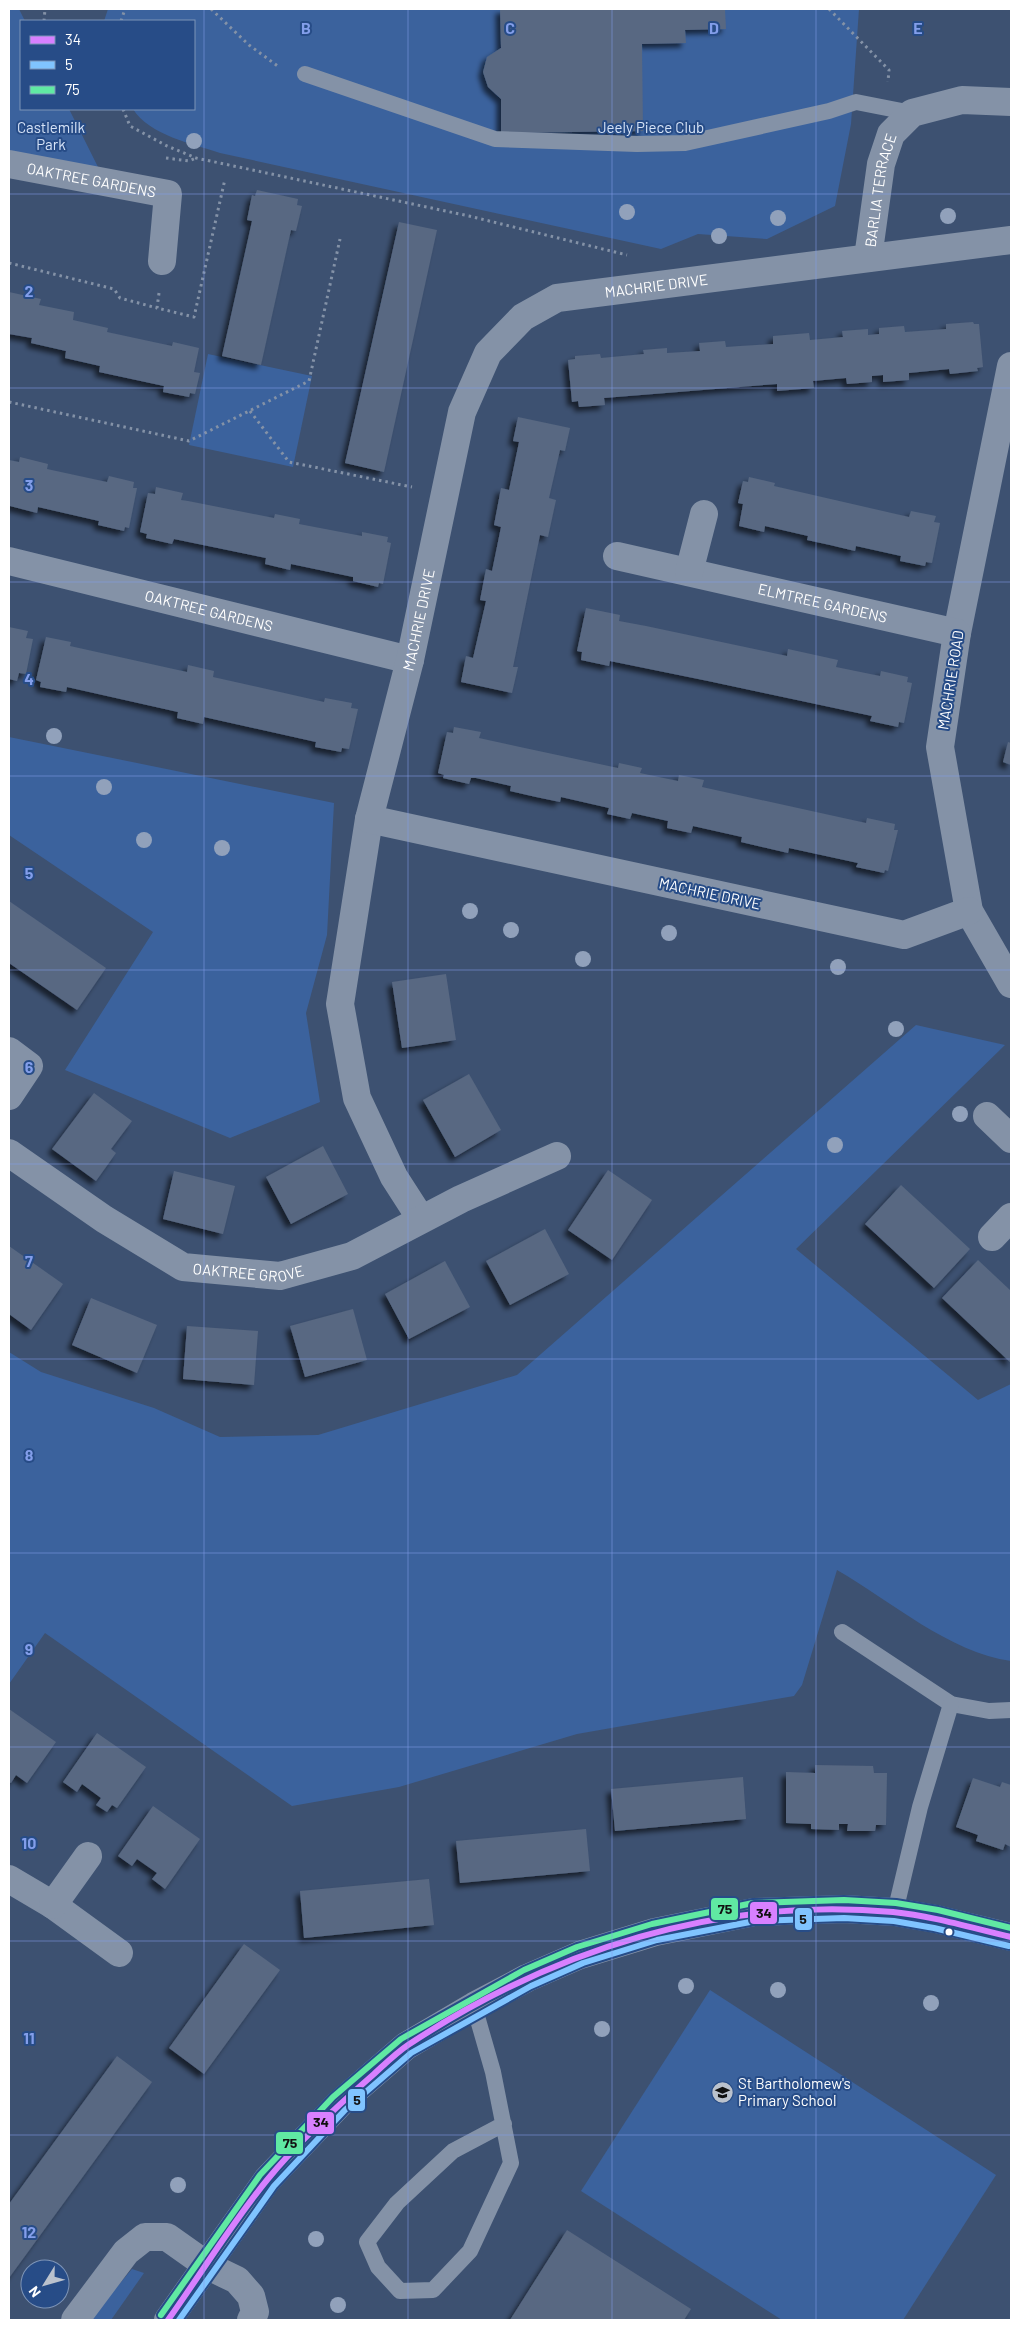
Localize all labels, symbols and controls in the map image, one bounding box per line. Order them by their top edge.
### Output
text: B [301,18,311,37]
text: C [505,18,515,37]
text: D [709,18,719,37]
text: E [913,18,923,37]
legend [20,20,195,110]
text: 34 [65,30,81,48]
text: 5 [65,55,73,73]
text: 75 [65,80,80,98]
park label: Castlemilk Park [17,118,85,153]
park label: Jeely Piece Club [598,118,704,136]
street label: BARLIA TERRACE [861,131,900,248]
street label: OAKTREE GARDENS [25,159,158,201]
street label: MACHRIE DRIVE [604,270,709,301]
text: 2 [25,281,34,300]
text: 3 [25,475,33,494]
street label: MACHRIE DRIVE [399,567,438,673]
street label: ELMTREE GARDENS [756,579,889,626]
street label: OAKTREE GARDENS [143,586,275,635]
street label: MACHRIE ROAD [933,629,967,731]
text: 4 [24,669,34,688]
text: 5 [25,863,34,882]
street label: MACHRIE DRIVE [657,873,763,913]
text: 6 [25,1057,34,1076]
text: 7 [25,1251,33,1270]
street label: OAKTREE GROVE [192,1259,306,1285]
text: 8 [25,1445,34,1464]
text: 9 [25,1639,33,1658]
text: 10 [22,1833,36,1852]
line badge: 75 [710,1897,739,1921]
text: 75 [718,1900,733,1917]
line badge: 34 [749,1901,778,1925]
text: 34 [756,1904,772,1921]
line badge: 5 [794,1907,813,1931]
text: 5 [799,1910,807,1927]
unlabelled marker [944,1927,954,1937]
text: 11 [23,2028,35,2047]
place label: St Bartholomew's Primary School [738,2074,851,2109]
school or university icon: St Bartholomew's Primary School [710,2080,734,2104]
line badge: 5 [347,2088,366,2112]
text: 5 [353,2091,361,2108]
line badge: 34 [306,2111,335,2135]
text: 34 [313,2113,329,2130]
line badge: 75 [275,2131,304,2155]
text: 75 [283,2134,298,2151]
text: 12 [22,2222,36,2241]
north arrow [20,2259,70,2309]
text: N [25,2283,44,2301]

